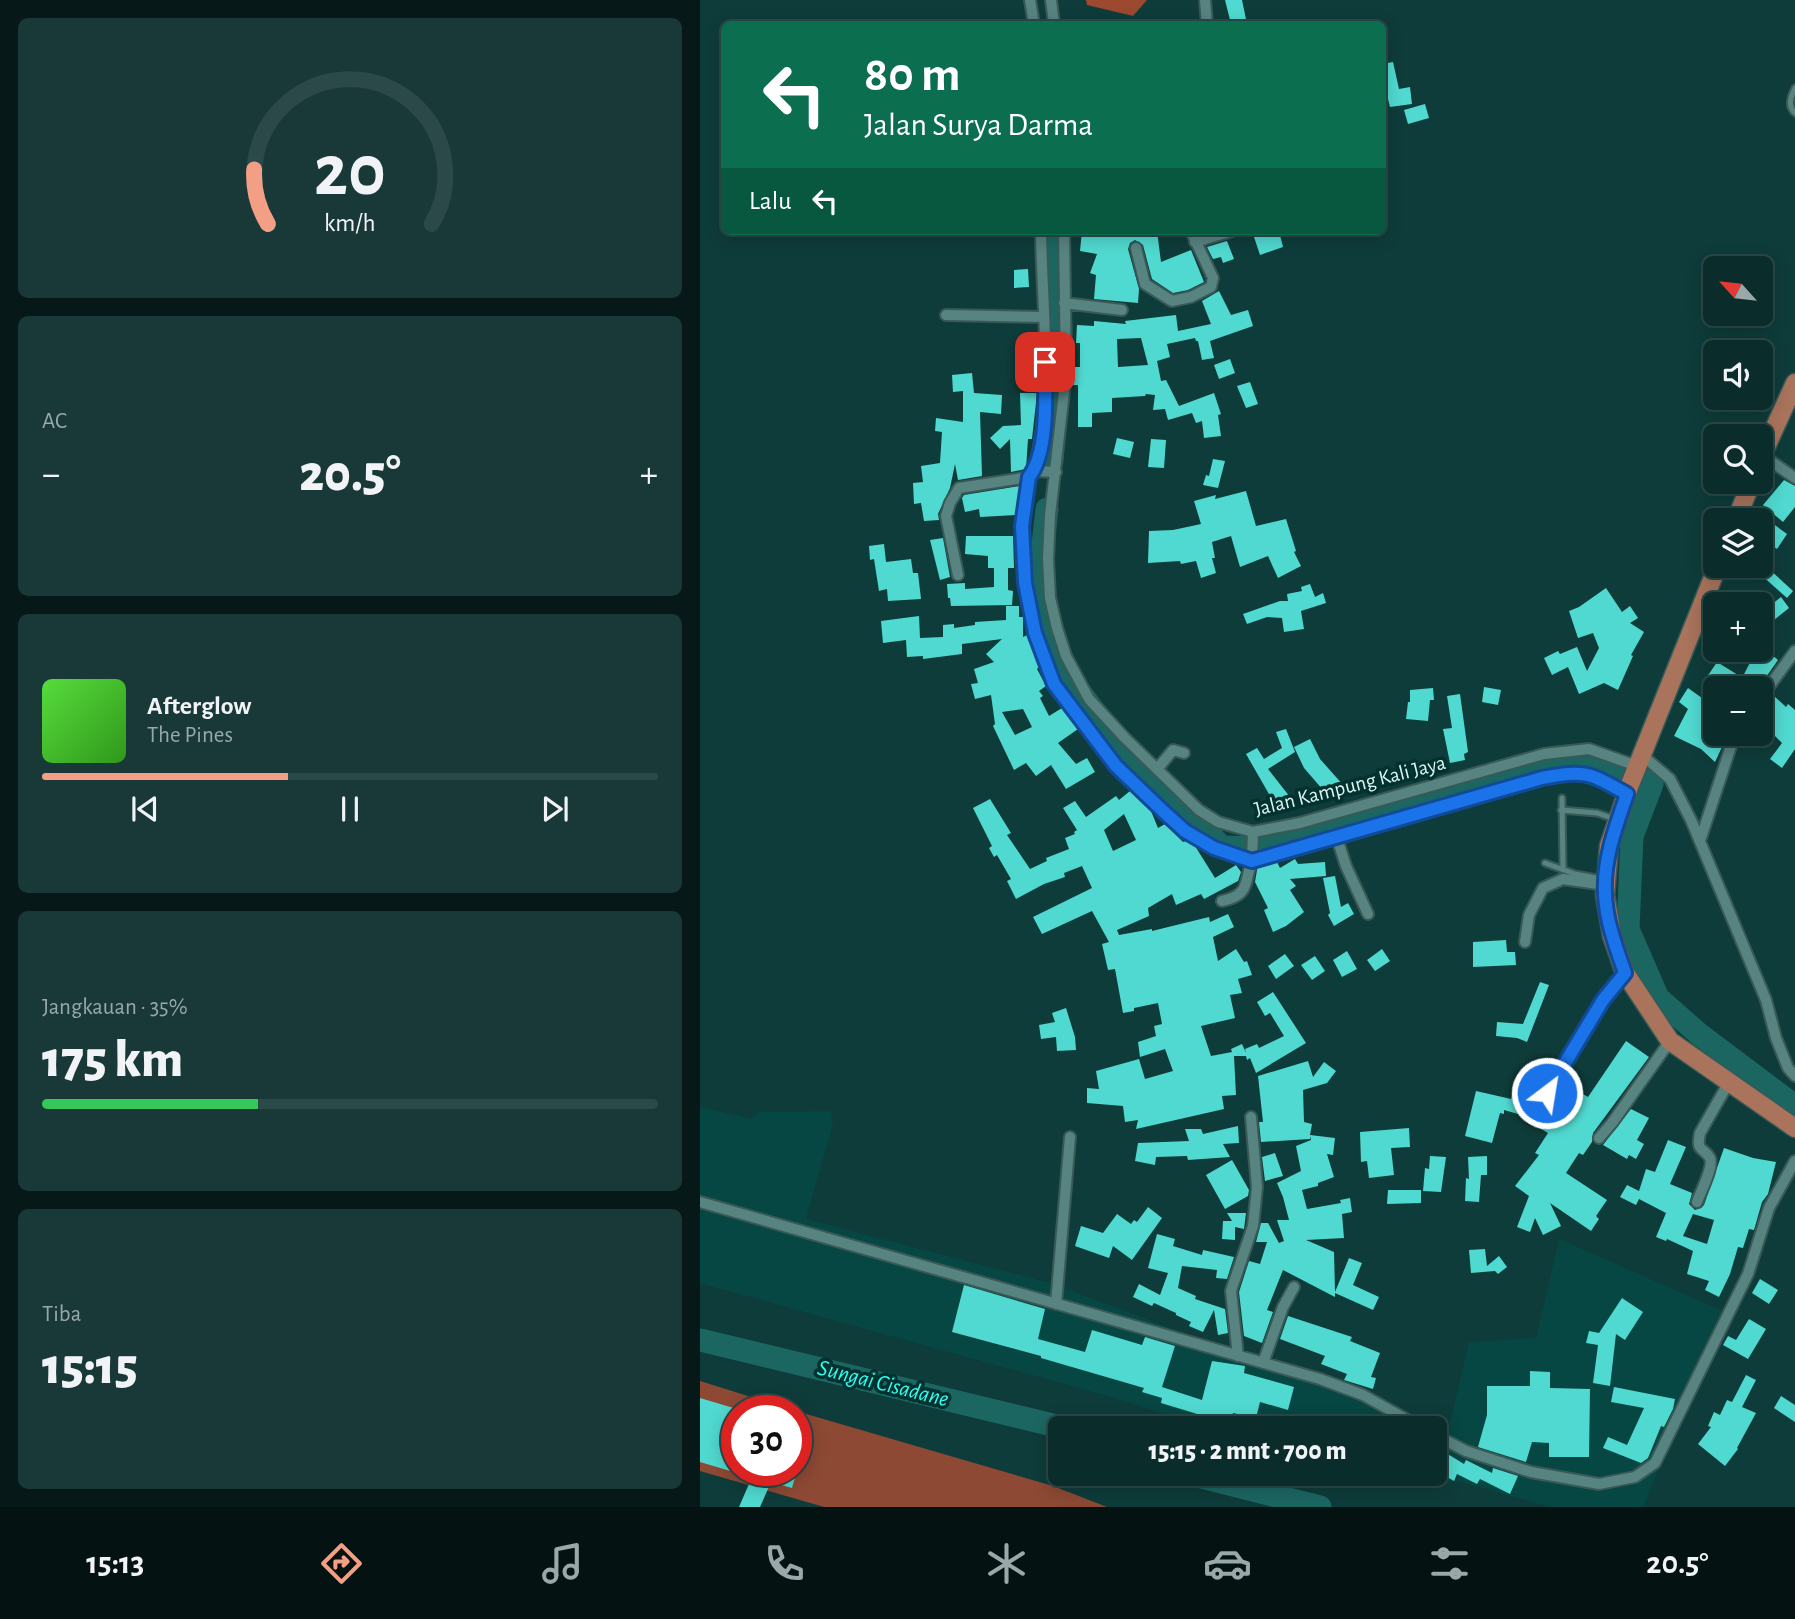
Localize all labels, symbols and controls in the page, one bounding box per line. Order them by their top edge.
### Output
icon: left [749,49,840,140]
text: 80 m [864,51,961,100]
text: Jalan Surya Darma [864,109,1093,141]
text: 20 [314,136,386,209]
icon: left [806,182,844,220]
text: Lalu [749,188,792,214]
text: km/h [324,211,376,236]
north arrow [1703,256,1773,326]
map controls [1703,256,1773,746]
pin [1015,332,1075,392]
button: sound [1703,340,1773,410]
icon: arrive [1026,343,1064,381]
text: AC [42,410,67,433]
button: search [1703,424,1773,494]
text: 20.5° [299,448,401,500]
text: − [42,456,60,494]
text: + [640,456,658,494]
button: layers [1703,508,1773,578]
button: + [1703,592,1773,662]
button: − [1703,676,1773,746]
text: Afterglow [147,693,251,719]
text: The Pines [147,724,233,747]
street label: Jalan Kampung Kali Jaya [1252,752,1448,820]
icon: previous [126,790,164,828]
icon: pause [331,790,369,828]
icon: next [536,790,574,828]
text: Jangkauan · 35% [42,996,188,1019]
text: 175 km [42,1034,183,1086]
position arrow [1510,1056,1584,1130]
text: Tiba [42,1303,81,1326]
text: 15:15 [42,1341,138,1393]
water label: Sungai Cisadane [815,1357,951,1411]
speed limit sign: 30 [721,1395,812,1486]
text: 15:15 · 2 mnt · 700 m [1148,1438,1347,1464]
icon: directions [317,1539,366,1588]
icon: music [538,1539,587,1588]
icon: phone [760,1539,809,1588]
icon: climate [982,1539,1031,1588]
icon: car [1203,1539,1252,1588]
icon: filters [1425,1539,1474,1588]
text: 15:13 [86,1547,144,1579]
text: 20.5° [1646,1547,1709,1579]

